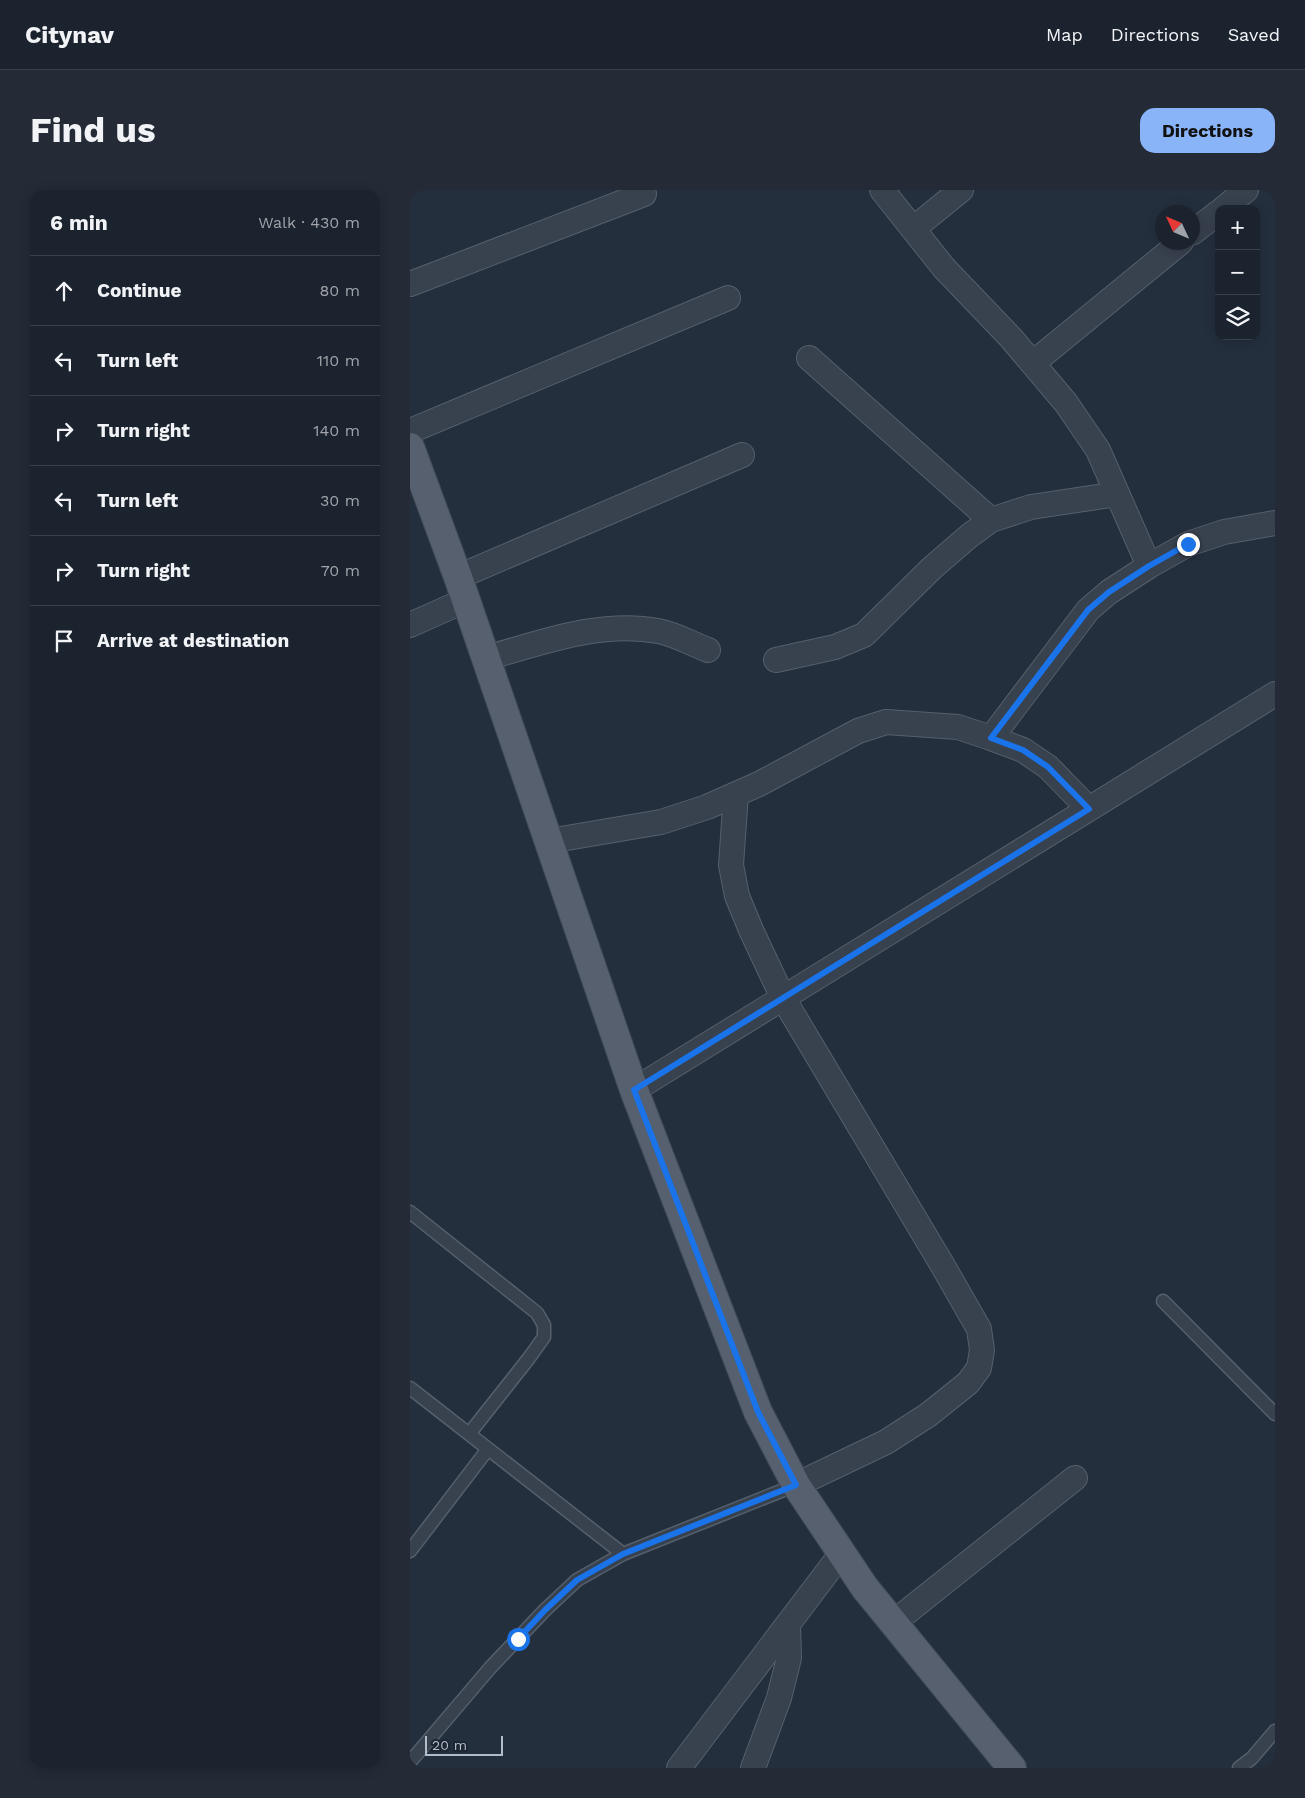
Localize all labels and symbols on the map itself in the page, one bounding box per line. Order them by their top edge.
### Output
north arrow [1155,205,1200,250]
route end [1177,533,1200,556]
route start [507,1628,530,1651]
scale bar [425,1733,502,1756]

